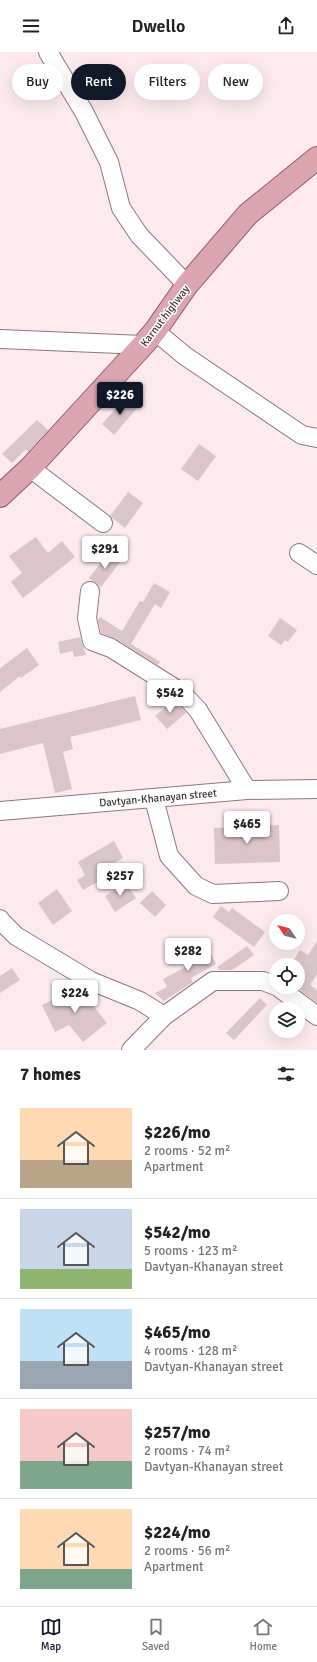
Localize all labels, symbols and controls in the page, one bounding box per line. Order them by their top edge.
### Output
icon: menu [20,15,42,37]
text: Dwello [132,15,185,37]
icon: share [275,15,297,37]
chip: Buy [12,64,63,100]
chip: Rent [71,64,126,100]
chip: Filters [134,64,200,100]
chip: New [208,64,263,100]
street label: Karnut highway [138,282,193,349]
pin: $226 [96,382,144,416]
text: $226 [106,387,134,403]
pin: $291 [81,536,129,570]
text: $291 [91,541,119,557]
pin: $542 [146,680,194,714]
text: $542 [156,685,184,701]
street label: Davtyan-Khanayan street [99,786,217,810]
pin: $465 [223,811,271,845]
text: $465 [233,816,261,832]
pin: $257 [96,863,144,897]
text: $257 [106,868,134,884]
north arrow [269,914,305,950]
map controls [269,914,305,1038]
pin: $282 [164,938,212,972]
text: $282 [174,943,202,959]
button: locate [269,958,305,994]
pin: $224 [51,980,99,1014]
text: $224 [61,985,89,1001]
button: layers [269,1002,305,1038]
icon: filters [275,1063,297,1085]
text: 7 homes [20,1064,81,1085]
text: $226/mo [144,1122,210,1143]
icon: home [52,1124,100,1172]
text: 2 rooms · 52 m² [144,1143,230,1159]
text: Apartment [144,1159,204,1175]
text: $542/mo [144,1222,210,1243]
icon: home [52,1225,100,1273]
text: 5 rooms · 123 m² [144,1243,237,1259]
text: Davtyan-Khanayan street [144,1259,283,1275]
text: $465/mo [144,1322,210,1343]
icon: home [52,1325,100,1373]
text: 4 rooms · 128 m² [144,1343,237,1359]
text: Davtyan-Khanayan street [144,1359,283,1375]
text: $257/mo [144,1422,210,1443]
icon: home [52,1425,100,1473]
text: 2 rooms · 74 m² [144,1443,230,1459]
text: Davtyan-Khanayan street [144,1459,283,1475]
text: $224/mo [144,1522,210,1543]
icon: home [52,1525,100,1573]
text: 2 rooms · 56 m² [144,1543,230,1559]
text: Apartment [144,1559,204,1575]
tab: Map [40,1616,62,1653]
tab: Saved [142,1616,170,1653]
tab: Home [250,1616,277,1653]

